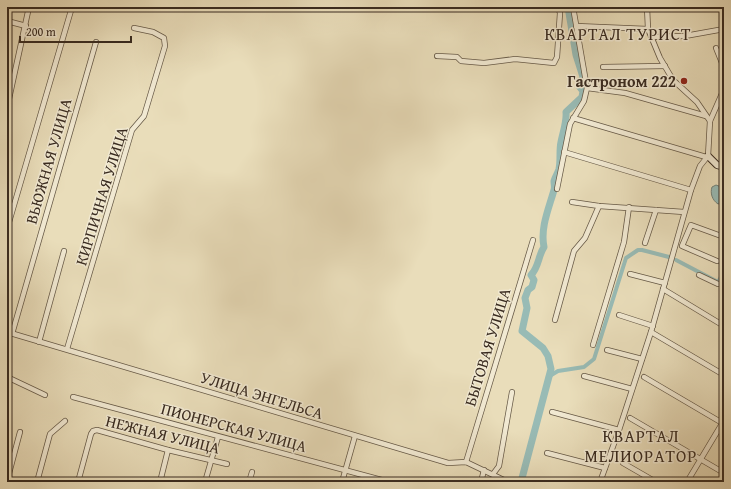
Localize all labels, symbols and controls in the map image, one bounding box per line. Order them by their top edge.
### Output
scale bar [20,18,131,44]
district label: КВАРТАЛ ТУРИСТ [544,21,692,46]
text: 200 m [26,23,56,40]
place label: Гастроном 222 [567,69,676,93]
marker: Гастроном 222 [679,76,689,86]
street label: ВЬЮЖНАЯ УЛИЦА [19,95,78,227]
street label: КИРПИЧНАЯ УЛИЦА [68,123,134,268]
street label: БЫТОВАЯ УЛИЦА [458,285,516,409]
street label: УЛИЦА ЭНГЕЛЬСА [198,365,327,425]
street label: ПИОНЕРСКАЯ УЛИЦА [158,396,310,458]
street label: НЕЖНАЯ УЛИЦА [103,408,223,460]
district label: КВАРТАЛ МЕЛИОРАТОР [585,423,697,468]

